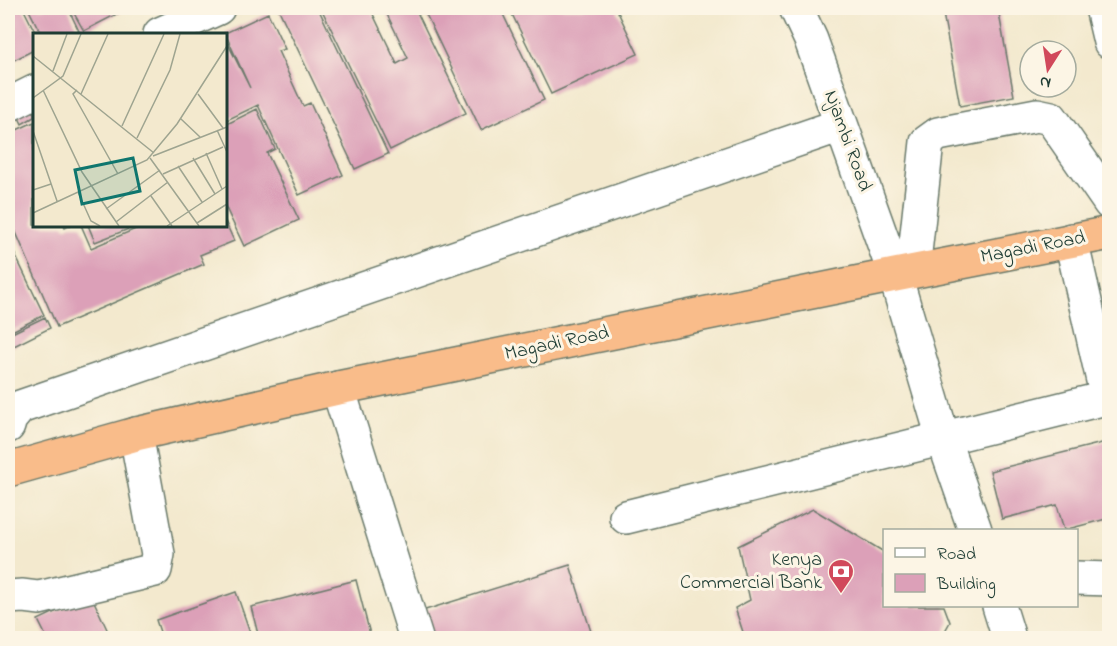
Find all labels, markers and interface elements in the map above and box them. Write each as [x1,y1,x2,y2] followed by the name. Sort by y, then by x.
[33,33,226,226] inset map
[1018,39,1078,99] north arrow
[1037,69,1053,95] text: N
[815,86,879,196] street label: Njambi Road
[978,224,1088,273] street label: Magadi Road
[502,319,612,370] street label: Magadi Road
[883,529,1078,607] legend
[937,542,976,568] text: Road
[680,546,822,598] place label: Kenya Commercial Bank
[826,557,856,595] bank icon: Kenya Commercial Bank
[936,572,996,599] text: Building

